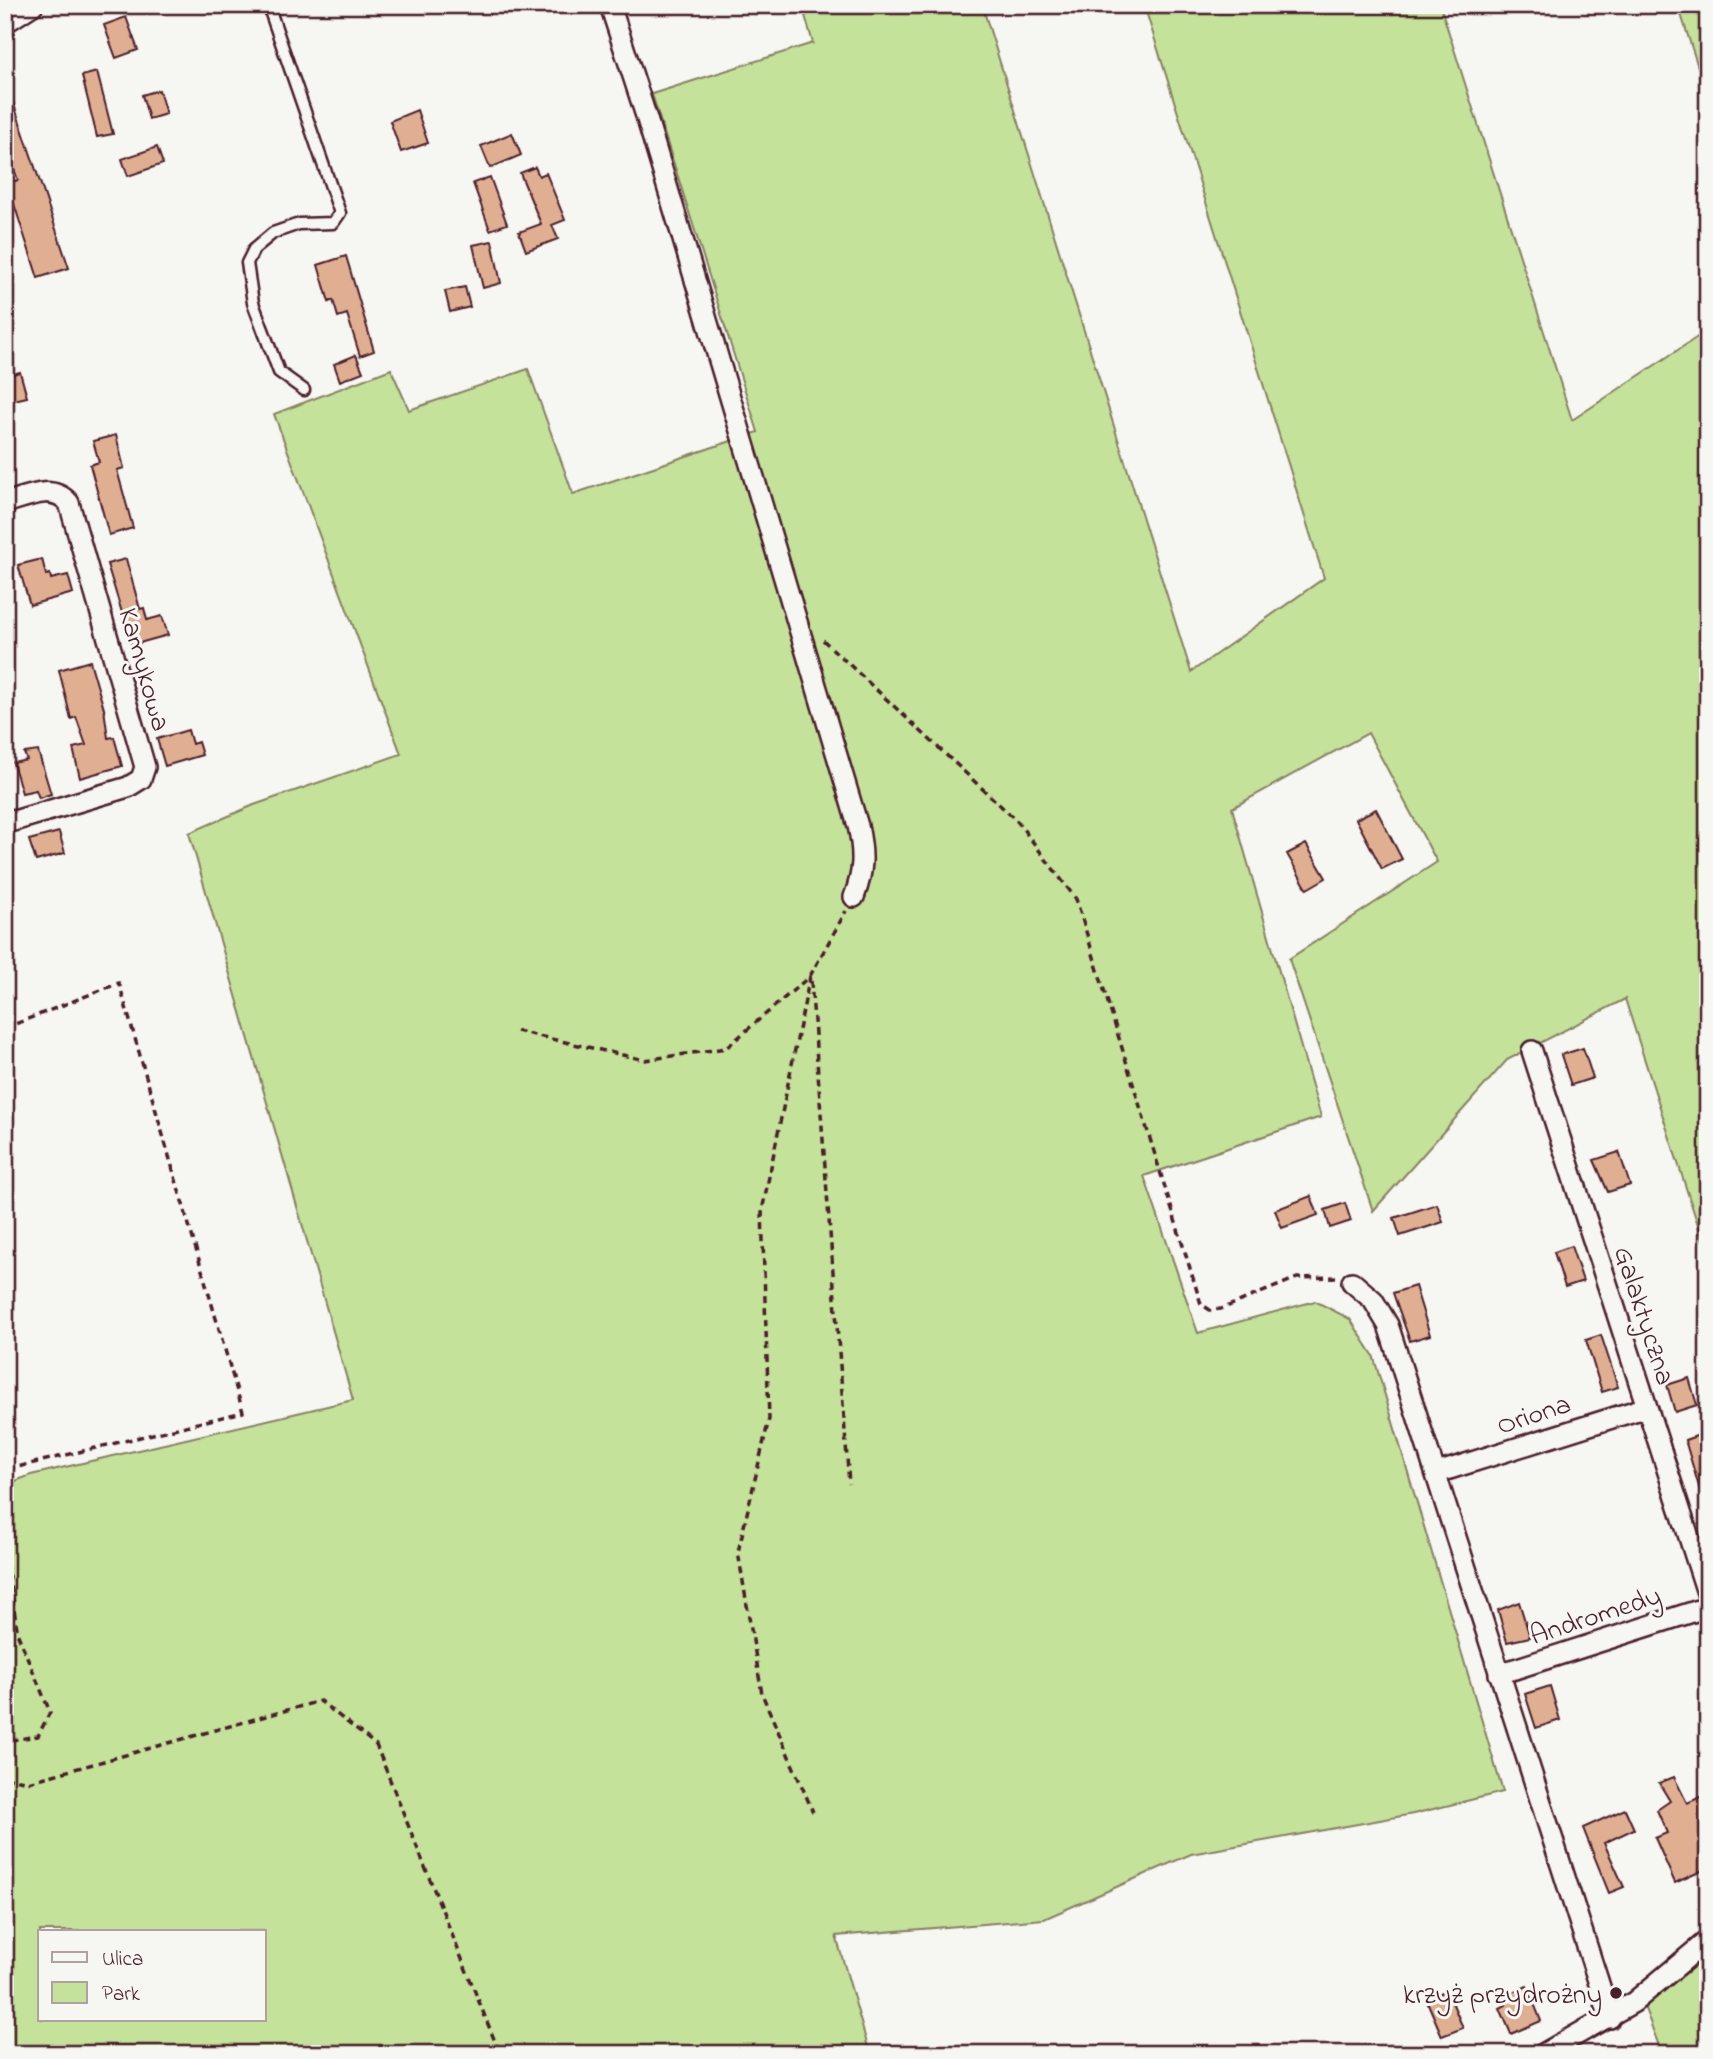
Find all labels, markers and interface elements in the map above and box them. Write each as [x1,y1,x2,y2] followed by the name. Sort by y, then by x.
[106,604,180,736] street label: Kamykowa
[1601,1241,1684,1391] street label: Galaktyczna
[1492,1385,1576,1448] street label: Oriona
[1525,1577,1667,1658] street label: Andromedy
[38,1930,266,2021] legend
[102,1945,143,1975] text: Ulica
[1403,1976,1602,2017] place label: krzyż przydrożny
[102,1980,141,2010] text: Park
[1608,1985,1624,2001] marker: krzyż przydrożny

